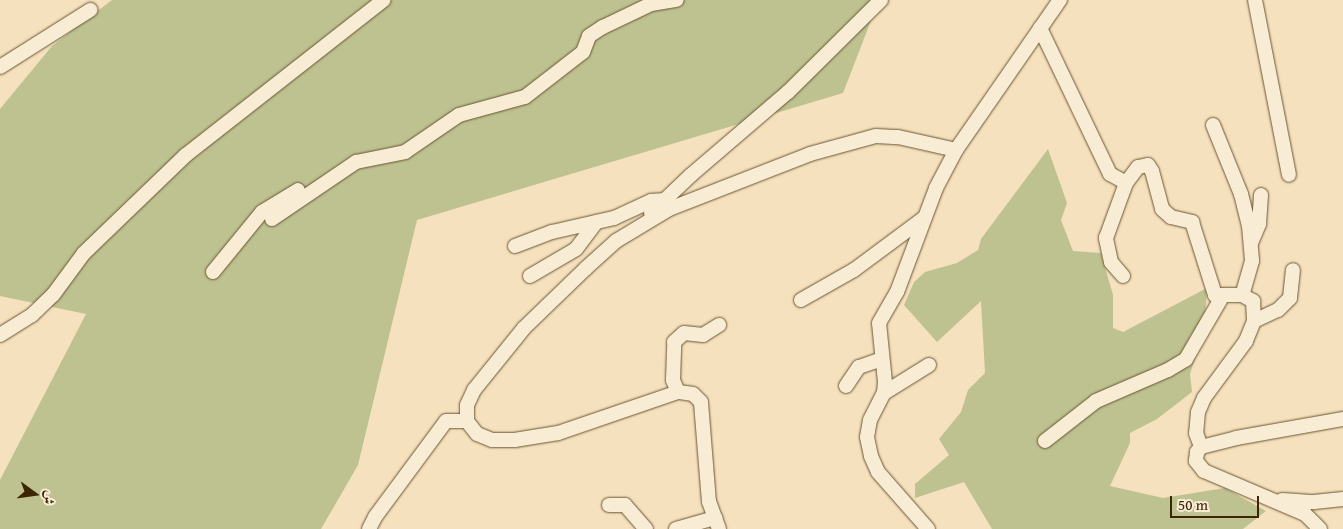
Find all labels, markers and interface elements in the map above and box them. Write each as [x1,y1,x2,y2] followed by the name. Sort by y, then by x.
[10,469,60,519] north arrow
[1173,486,1262,518] scale bar
[38,488,61,507] text: ش
[1178,494,1208,515] text: 50 m

